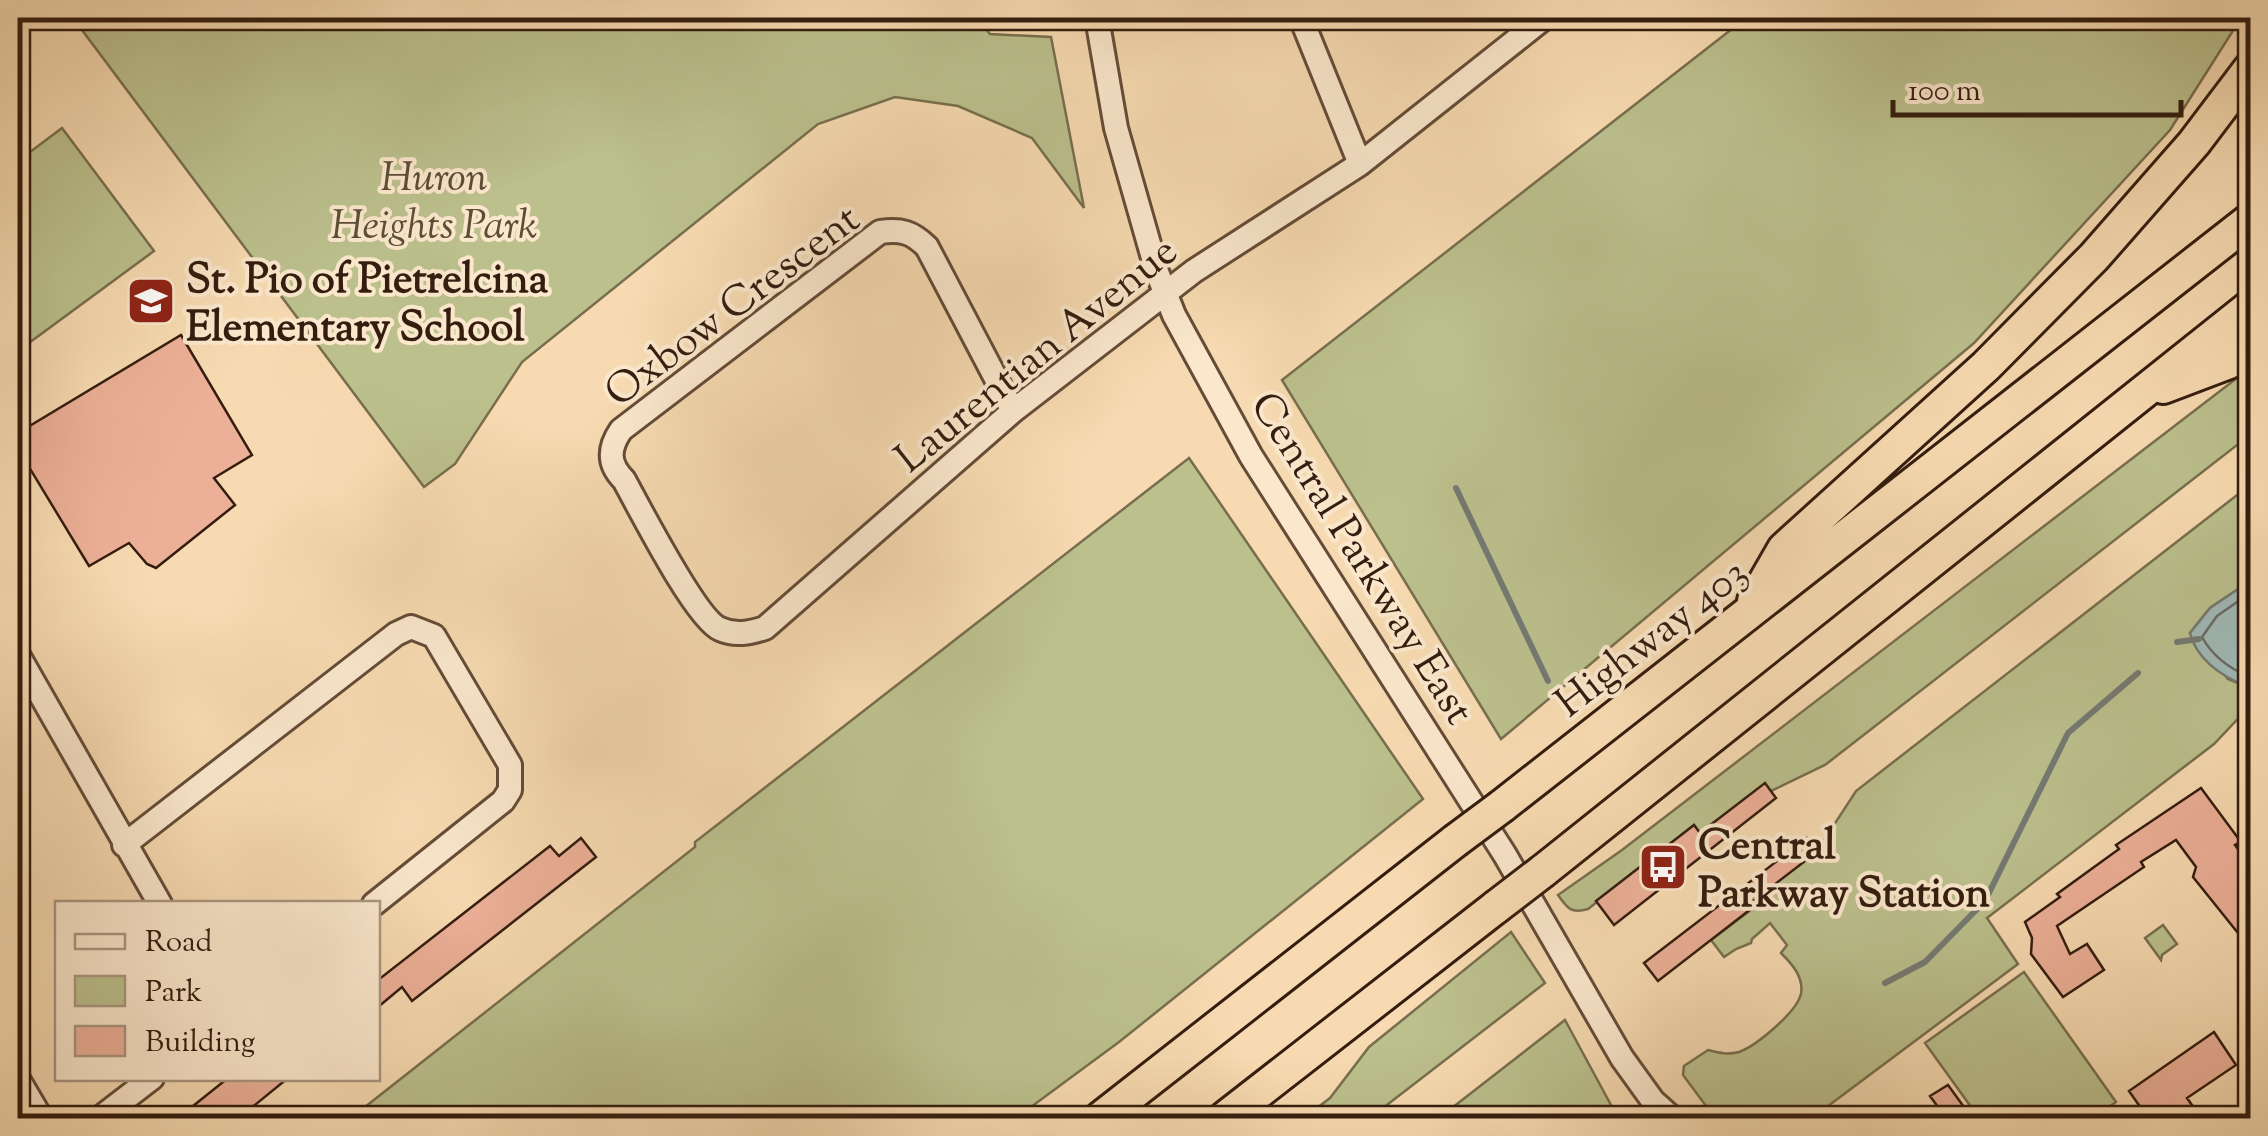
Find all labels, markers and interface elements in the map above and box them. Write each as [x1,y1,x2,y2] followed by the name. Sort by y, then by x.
[1893,55,2180,117] scale bar
[1908,71,1981,114] text: 100 m
[331,150,537,258] park label: Huron Heights Park
[594,192,874,424] street label: Oxbow Crescent
[884,224,1192,490] street label: Laurentian Avenue
[186,252,549,360] place label: St. Pio of Pietrelcina Elementary School
[125,275,177,327] school or university icon: St. Pio of Pietrelcina Elementary School
[1233,382,1486,738] street label: Central Parkway East
[1544,546,1762,734] street label: Highway 403
[1698,818,1990,926] place label: Central Parkway Station
[1637,841,1689,893] bus stop icon: Central Parkway Station
[55,901,380,1081] legend
[145,922,212,965] text: Road
[145,972,202,1015] text: Park
[145,1022,255,1065] text: Building

